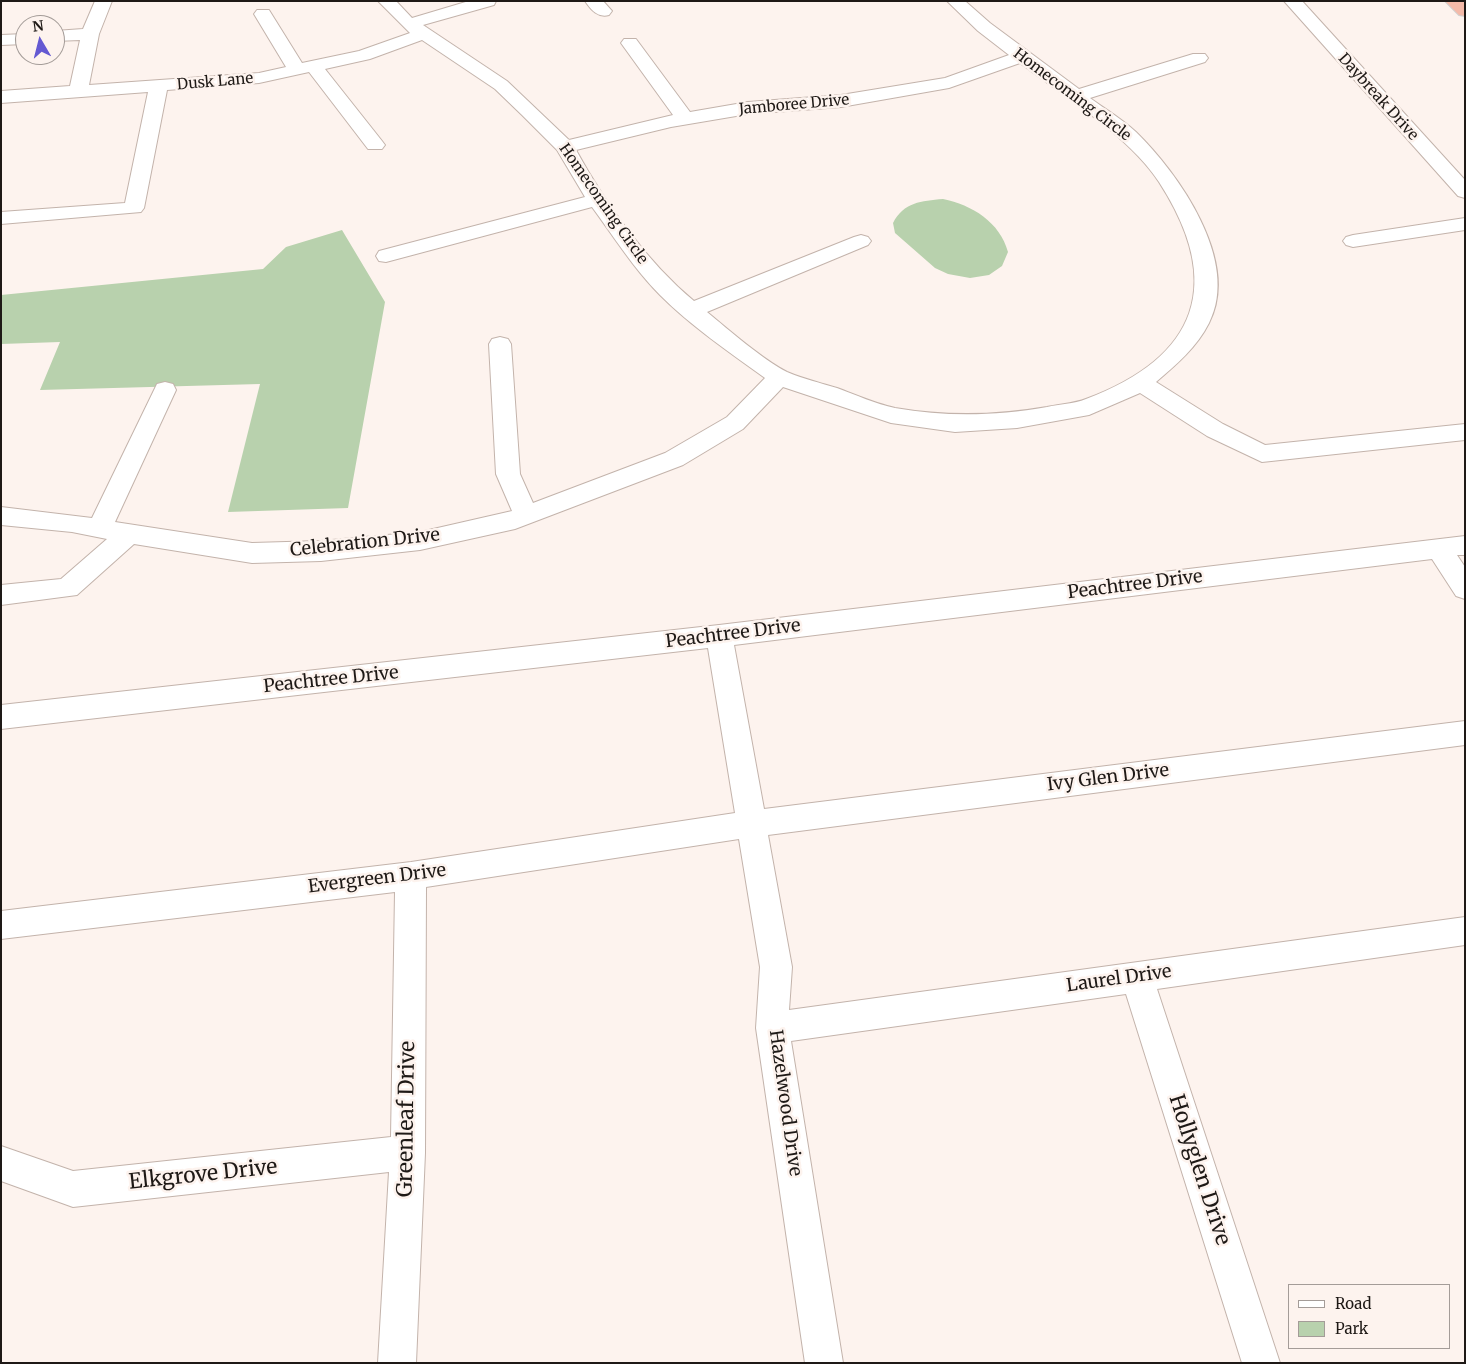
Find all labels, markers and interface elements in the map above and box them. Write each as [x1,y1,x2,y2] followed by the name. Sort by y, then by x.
[15,15,65,65] north arrow
[31,16,45,36] text: N
[1010,45,1134,145] street label: Homecoming Circle
[1334,50,1422,144] street label: Daybreak Drive
[176,70,254,94] street label: Dusk Lane
[738,91,850,119] street label: Jamboree Drive
[555,140,651,268] street label: Homecoming Circle
[289,524,441,562] street label: Celebration Drive
[1066,566,1204,604] street label: Peachtree Drive
[664,615,802,653] street label: Peachtree Drive
[262,662,400,698] street label: Peachtree Drive
[1046,760,1170,796] street label: Ivy Glen Drive
[307,860,447,898] street label: Evergreen Drive
[1065,961,1173,997] street label: Laurel Drive
[764,1029,806,1177] street label: Hazelwood Drive
[393,1041,421,1197] street label: Greenleaf Drive
[1163,1092,1235,1248] street label: Hollyglen Drive
[128,1155,278,1195] street label: Elkgrove Drive
[1288,1284,1451,1349] legend
[1335,1294,1371,1313] text: Road
[1335,1319,1368,1338] text: Park

